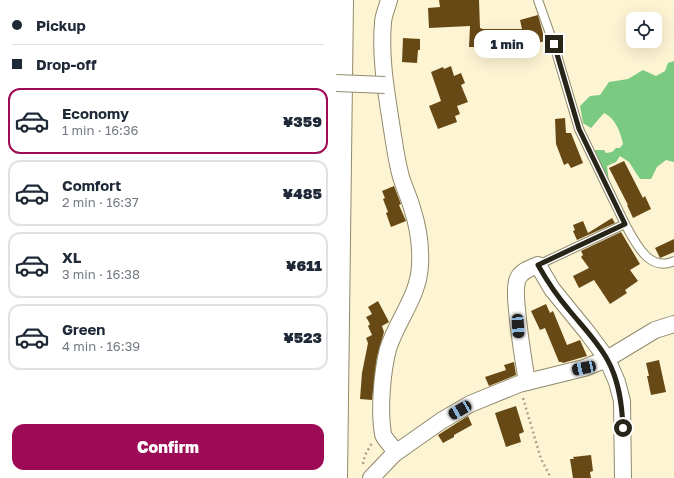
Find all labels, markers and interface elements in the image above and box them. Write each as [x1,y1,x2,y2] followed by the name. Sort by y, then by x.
[626,12,662,48] map controls
[626,12,662,48] button: locate
[36,16,86,34] text: Pickup
[474,30,540,58] callout: 1 min
[545,35,563,53] route end
[490,36,524,52] text: 1 min
[36,55,96,73] text: Drop-off
[14,103,50,139] icon: car
[62,104,129,122] text: Economy
[283,112,322,130] text: ¥359
[62,122,138,138] text: 1 min · 16:36
[14,175,50,211] icon: car
[62,176,121,194] text: Comfort
[283,184,322,202] text: ¥485
[62,194,139,210] text: 2 min · 16:37
[14,247,50,283] icon: car
[62,248,81,266] text: XL
[286,256,322,274] text: ¥611
[62,266,140,282] text: 3 min · 16:38
[511,314,525,338] car
[14,319,50,355] icon: car
[62,320,105,338] text: Green
[283,328,322,346] text: ¥523
[62,338,140,354] text: 4 min · 16:39
[571,360,597,376] car
[447,399,473,421] car
[614,419,632,437] route start
[12,424,324,470] button: Confirm

